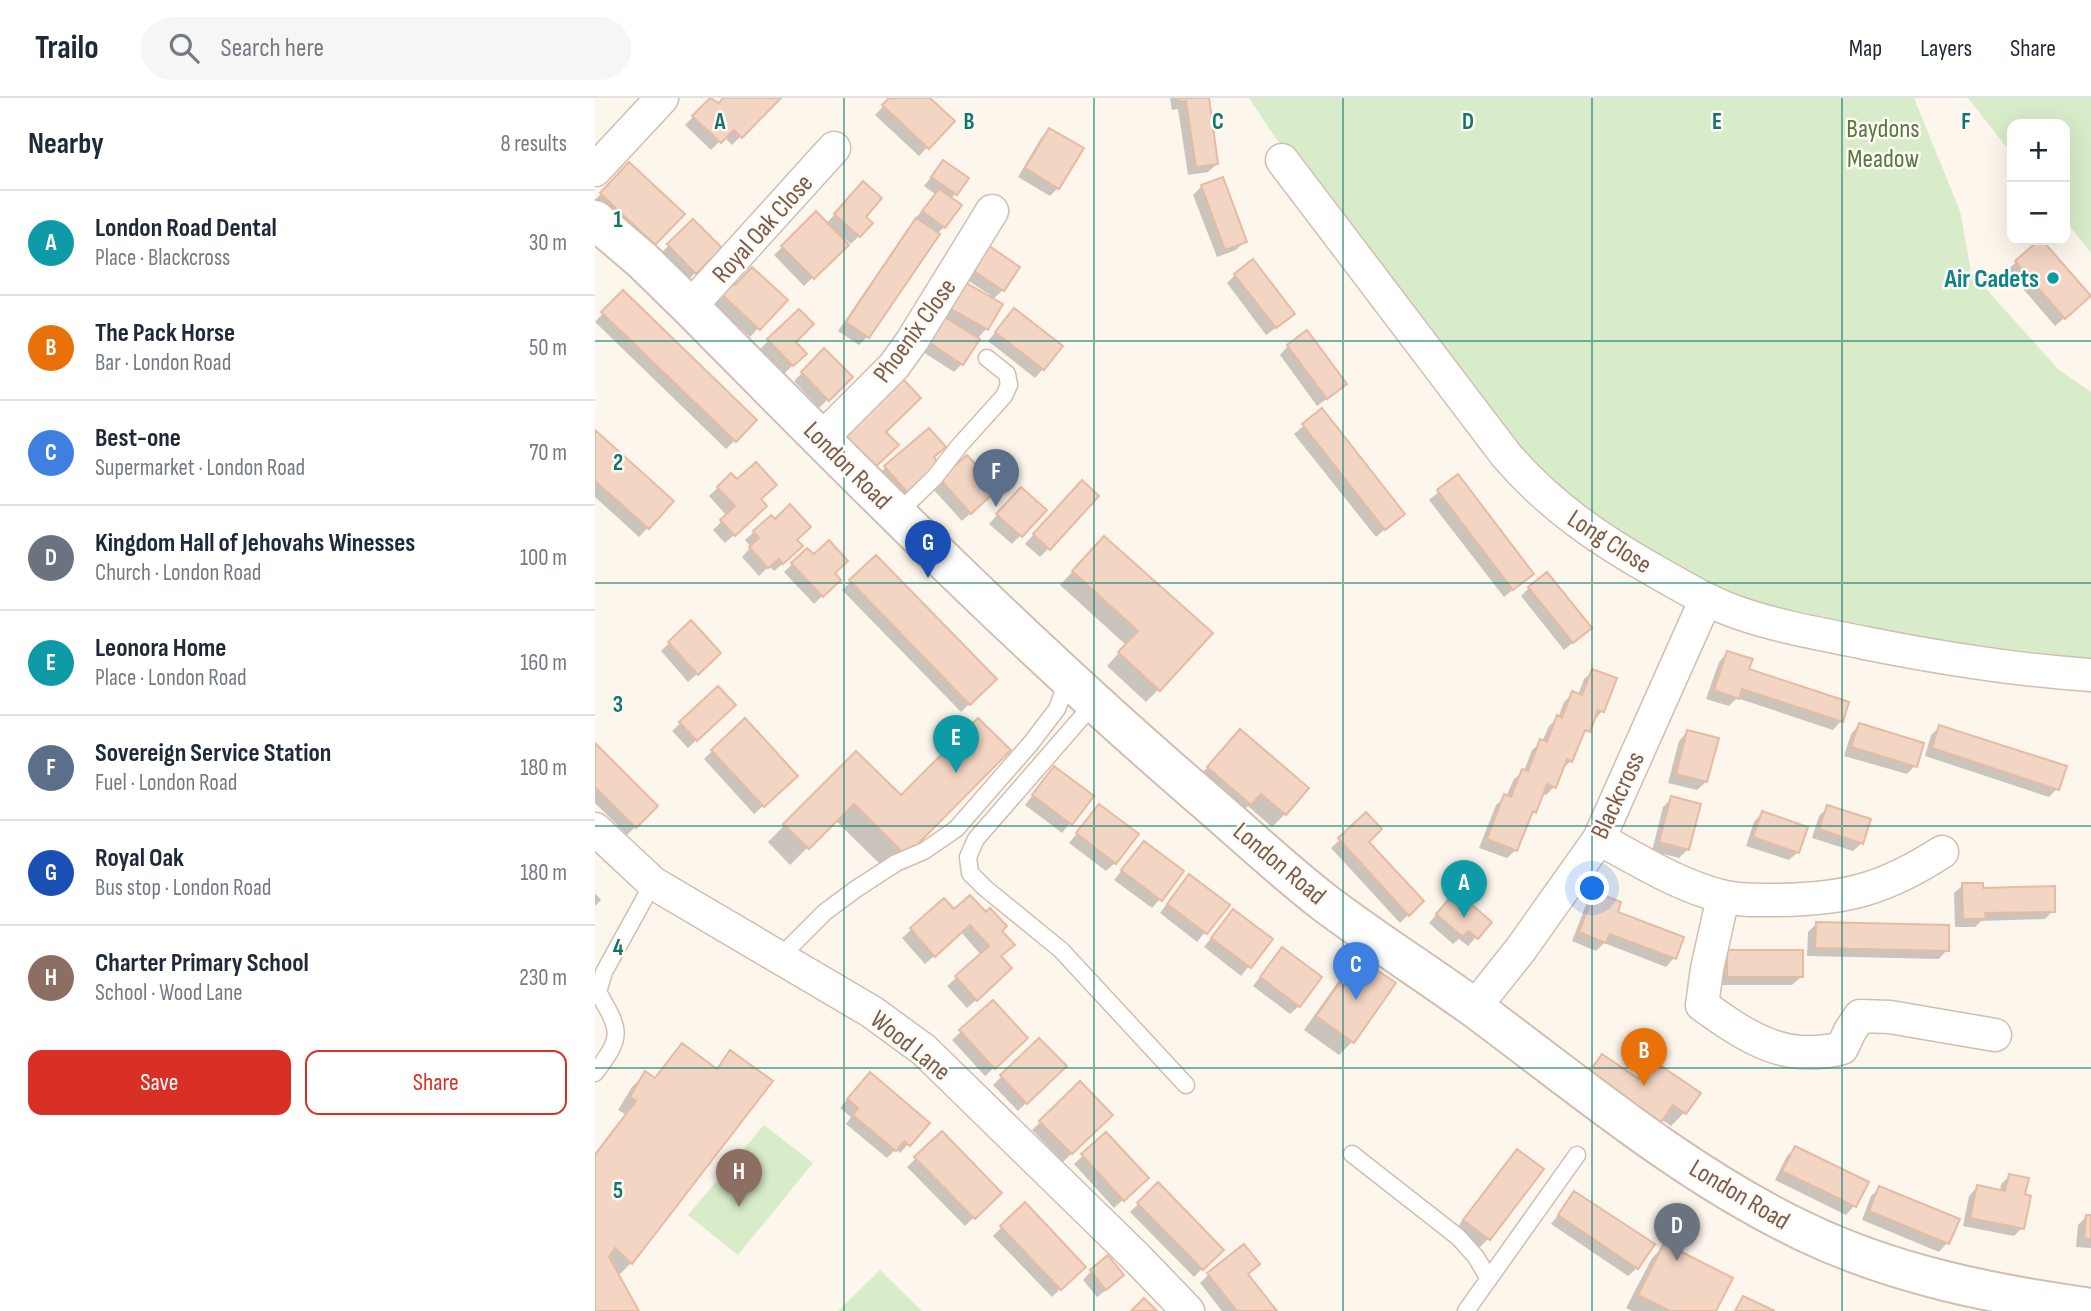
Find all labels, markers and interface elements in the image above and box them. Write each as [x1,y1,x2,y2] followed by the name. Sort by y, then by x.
[141,17,631,80] search box
[35,28,99,68] text: Trailo
[165,29,203,67] icon: search
[221,33,324,64] text: Search here
[1849,34,1882,63] text: Map
[1920,34,1972,63] text: Layers
[2010,34,2056,63] text: Share
[714,108,727,136] text: A
[964,108,975,136] text: B
[1212,108,1224,136] text: C
[1462,108,1474,136] text: D
[1712,108,1722,136] text: E
[1961,108,1971,136] text: F
[1846,114,1920,175] park label: Baydons Meadow
[2007,119,2070,245] map controls
[2007,119,2070,182] button: +
[28,126,104,162] text: Nearby
[501,130,567,158] text: 8 results
[706,168,820,290] street label: Royal Oak Close
[2007,182,2070,245] button: −
[613,206,623,234] text: 1
[95,213,277,244] text: London Road Dental
[46,229,56,257] text: A
[529,229,567,257] text: 30 m
[95,244,230,272] text: Place · Blackcross
[1944,264,2039,295] place label: Air Cadets
[2045,270,2061,286] marker: Air Cadets
[867,273,963,389] street label: Phoenix Close
[95,318,235,349] text: The Pack Horse
[46,334,56,362] text: B
[529,334,567,362] text: 50 m
[95,349,231,377] text: Bar · London Road
[797,416,897,516] street label: London Road
[95,423,181,454] text: Best-one
[45,439,57,467] text: C
[529,439,567,467] text: 70 m
[613,449,623,477] text: 2
[973,449,1019,507] pin: F
[95,454,305,482] text: Supermarket · London Road
[1561,504,1657,581] street label: Long Close
[905,520,951,578] pin: G
[95,528,415,559] text: Kingdom Hall of Jehovahs Winesses
[45,544,57,572] text: D
[520,544,567,572] text: 100 m
[95,559,261,587] text: Church · London Road
[95,633,226,664] text: Leonora Home
[46,649,56,677] text: E
[520,649,567,677] text: 160 m
[95,664,247,692] text: Place · London Road
[613,691,623,719] text: 3
[933,715,979,773] pin: E
[95,738,331,769] text: Sovereign Service Station
[1585,747,1652,844] street label: Blackcross
[46,754,56,782] text: F
[520,754,567,782] text: 180 m
[95,769,237,797] text: Fuel · London Road
[1226,816,1332,912] street label: London Road
[95,843,184,874] text: Royal Oak
[45,859,57,887] text: G
[520,859,567,887] text: 180 m
[1441,860,1487,918] pin: A
[1575,871,1609,905] your location
[95,874,271,902] text: Bus stop · London Road
[613,934,624,962] text: 4
[1333,942,1379,1000] pin: C
[95,948,309,979] text: Charter Primary School
[45,964,57,992] text: H
[519,964,567,992] text: 230 m
[95,979,243,1007] text: School · Wood Lane
[864,1004,956,1088] street label: Wood Lane
[1621,1028,1667,1086] pin: B
[28,1050,291,1115] button: Save
[305,1050,567,1115] button: Share
[716,1149,762,1207] pin: H
[1683,1153,1795,1237] street label: London Road
[613,1177,623,1205] text: 5
[1654,1203,1700,1261] pin: D

